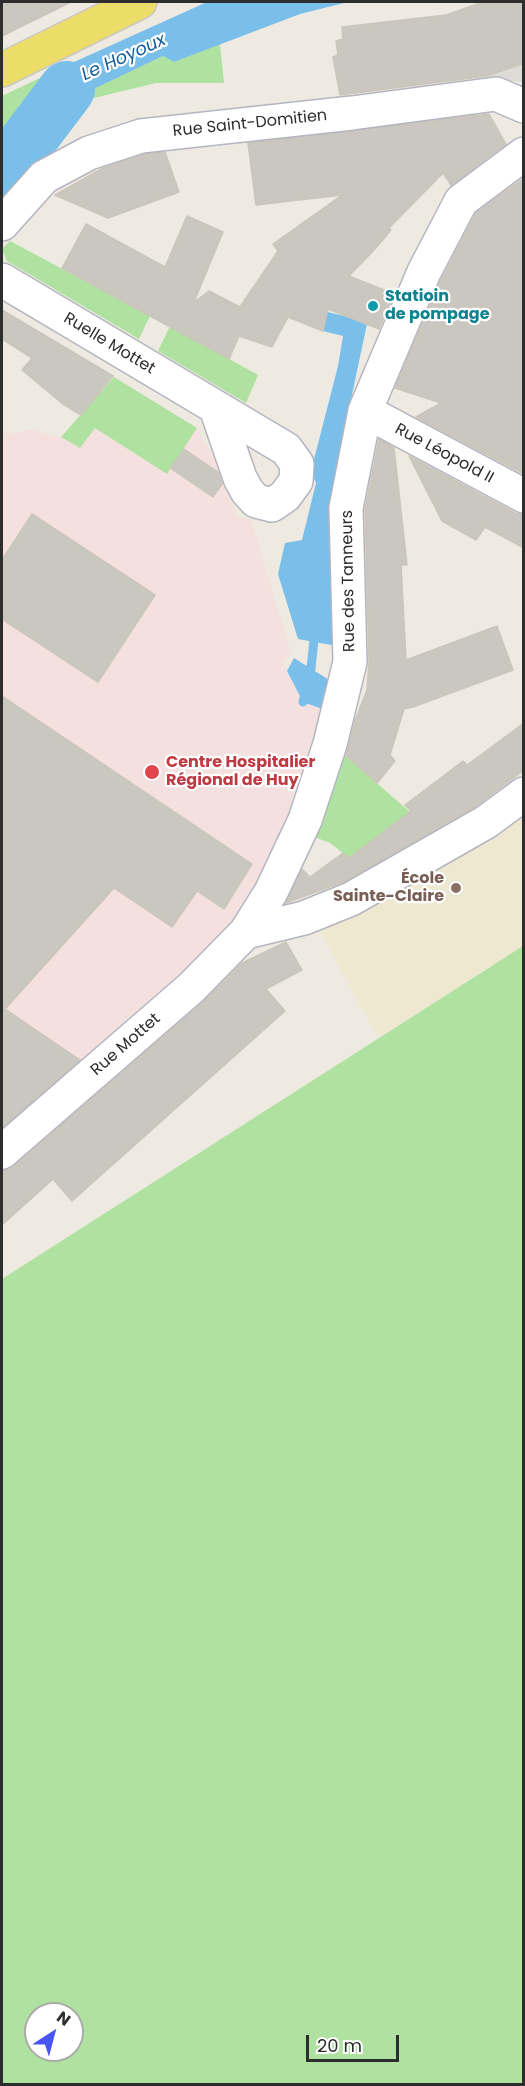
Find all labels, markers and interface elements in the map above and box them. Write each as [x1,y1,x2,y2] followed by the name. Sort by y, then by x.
[78,30,170,86] water label: Le Hoyoux
[172,106,328,142] street label: Rue Saint-Domitien
[385,287,490,325] place label: Statioin de pompage
[366,299,380,313] marker: Statioin de pompage
[60,309,158,379] street label: Ruelle Mottet
[391,420,497,488] street label: Rue Léopold II
[338,510,360,652] street label: Rue des Tanneurs
[166,753,315,791] place label: Centre Hospitalier Régional de Huy
[143,763,161,781] marker: Centre Hospitalier Régional de Huy
[333,869,444,907] place label: École Sainte-Claire
[449,881,463,895] marker: École Sainte-Claire
[87,1010,165,1080] street label: Rue Mottet
[24,2002,84,2062] north arrow
[52,2006,75,2031] text: N
[309,2023,402,2061] scale bar
[317,2033,362,2058] text: 20 m

